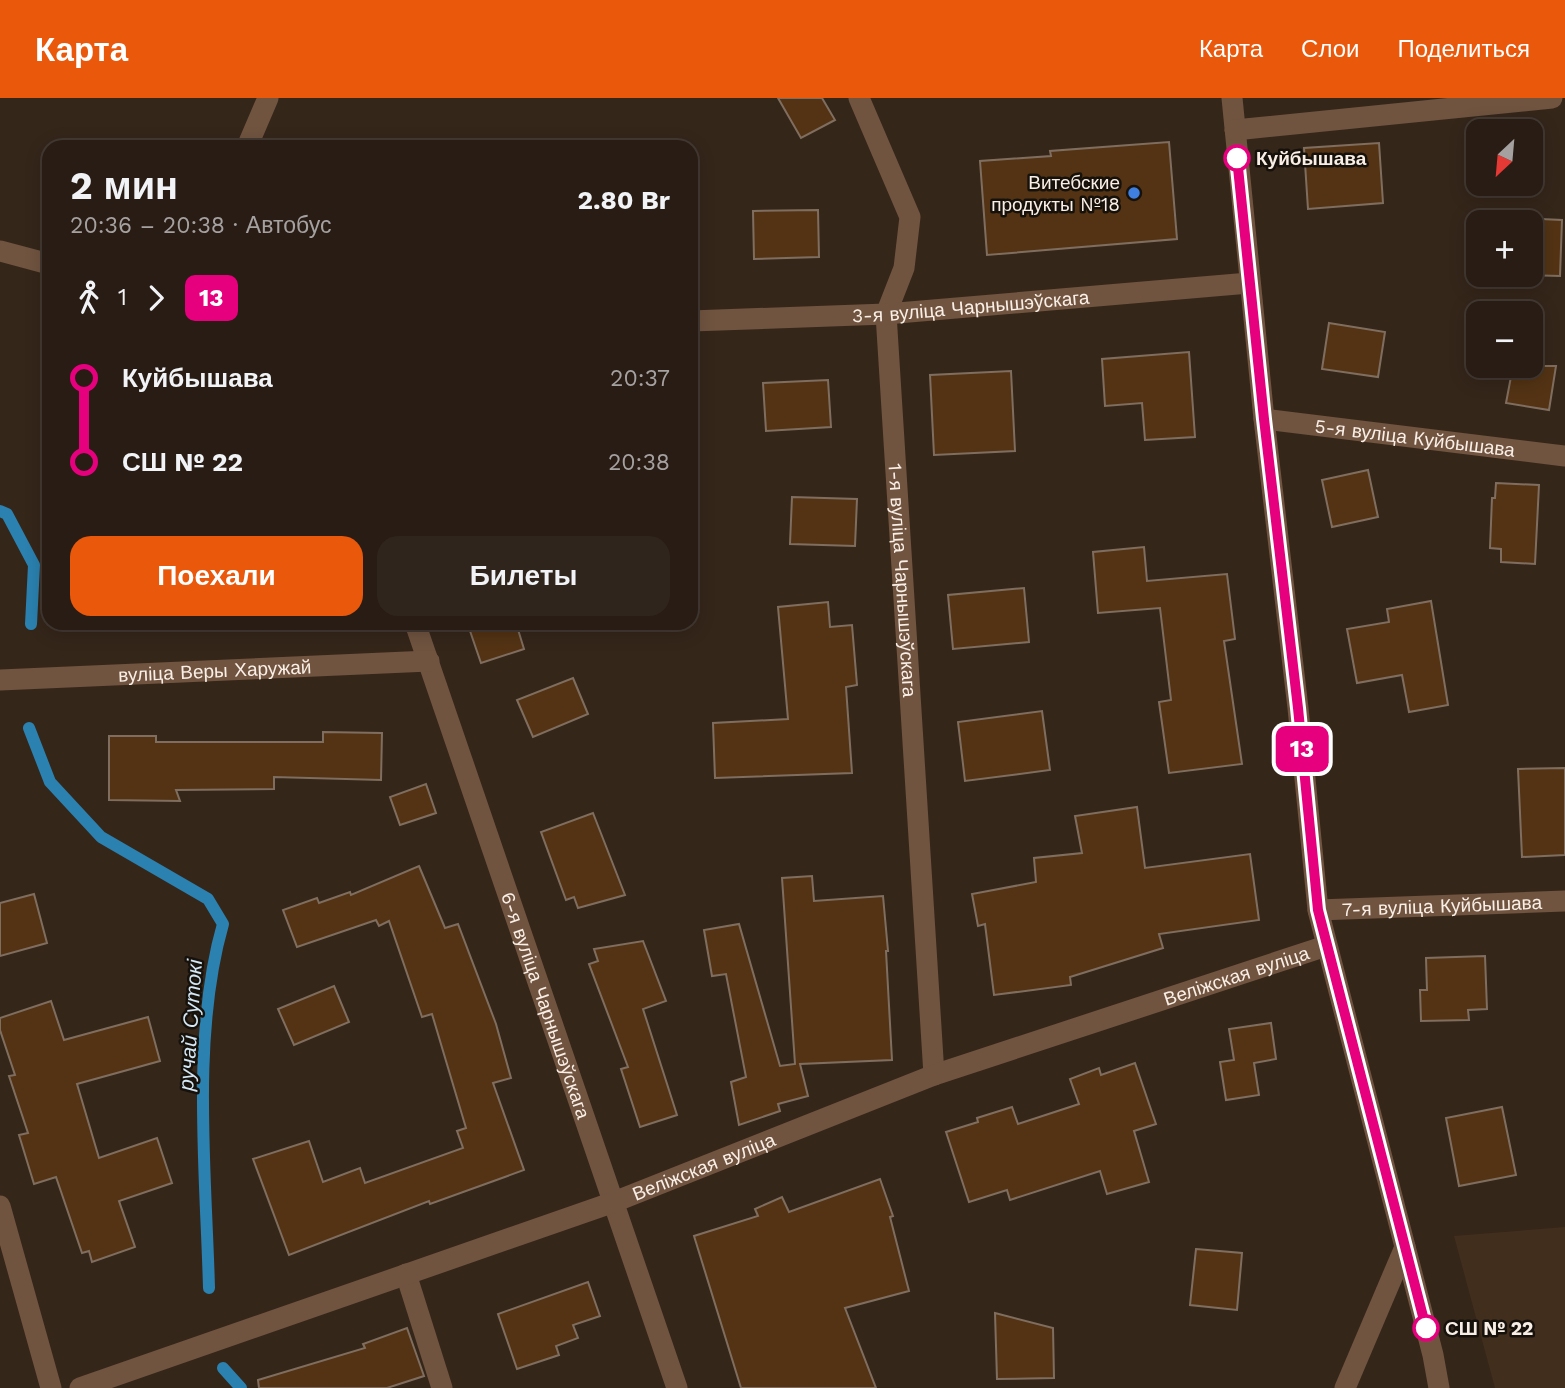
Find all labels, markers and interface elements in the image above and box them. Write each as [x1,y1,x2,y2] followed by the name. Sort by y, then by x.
[35,30,128,69] text: Карта
[1199,35,1263,63] text: Карта
[1301,35,1359,63] text: Слои
[1397,35,1530,63] text: Поделиться
[1466,119,1544,196] north arrow
[1466,119,1543,378] map controls
[1224,145,1250,171] marker: Куйбышава
[1256,147,1367,170] place label: Куйбышава
[70,164,178,208] text: 2 мин
[991,171,1120,216] place label: Витебские продукты №18
[578,185,670,215] text: 2.80 Br
[1126,185,1142,201] marker: Витебские продукты №18
[1466,210,1543,287] button: +
[70,212,331,239] text: 20:36 – 20:38 · Автобус
[70,279,108,317] icon: walk
[137,279,175,317] icon: forward
[118,284,127,311] text: 1
[199,284,224,312] text: 13
[851,285,1091,327] street label: 3-я вуліца Чарнышэўскага
[1466,301,1543,378] button: −
[122,363,273,393] text: Куйбышава
[610,365,670,392] text: 20:37
[1313,414,1517,461] street label: 5-я вуліца Куйбышава
[122,447,243,477] text: СШ № 22
[608,449,670,476] text: 20:38
[884,463,922,698] street label: 1-я вуліца Чарнышэўскага
[70,536,363,616] button: Поехали
[377,536,670,616] button: Билеты
[118,655,312,686] street label: вуліца Веры Харужай
[1270,726,1334,772] line badge: 13
[1290,735,1314,763] text: 13
[496,889,596,1122] street label: 6-я вуліца Чарнышэўскага
[1341,890,1543,921] street label: 7-я вуліца Куйбышава
[1161,941,1312,1010] street label: Веліжская вуліца
[173,957,207,1093] water label: ручай Сутокі
[629,1128,779,1205] street label: Веліжская вуліца
[1413,1315,1439,1341] marker: СШ № 22
[1445,1317,1533,1340] place label: СШ № 22

